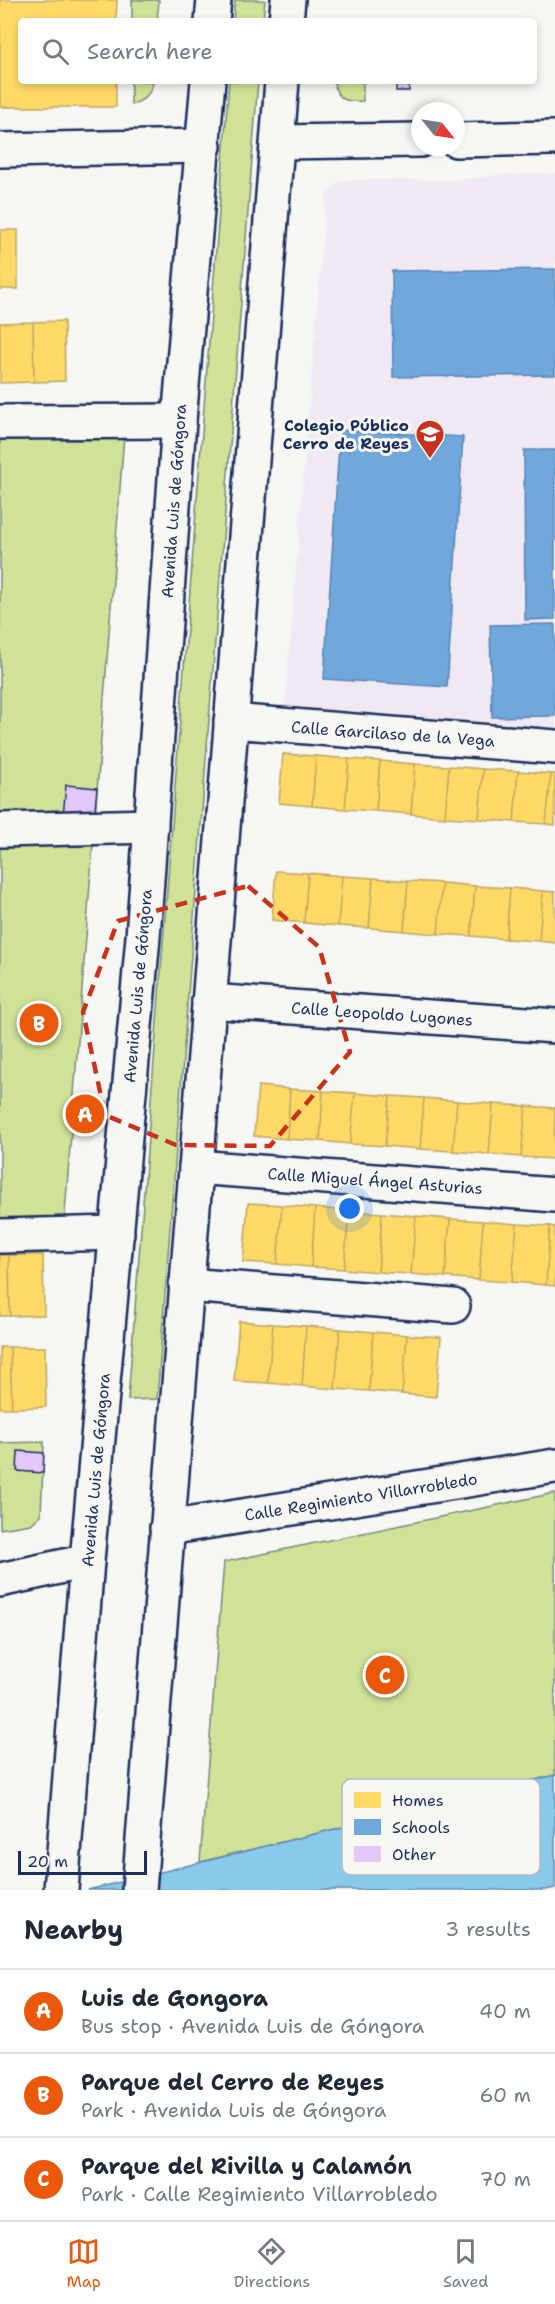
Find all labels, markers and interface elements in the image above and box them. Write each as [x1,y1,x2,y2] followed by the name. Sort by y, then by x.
[18,18,537,84] search box
[39,35,72,68] icon: search
[87,37,213,66] text: Search here
[411,102,465,156] north arrow
[157,403,191,599] street label: Avenida Luis de Góngora
[283,415,409,454] place label: Colegio Público Cerro de Reyes
[414,418,446,460] school or university icon: Colegio Público Cerro de Reyes
[290,716,496,752] street label: Calle Garcilaso de la Vega
[119,888,157,1084] street label: Avenida Luis de Góngora
[290,997,474,1031] street label: Calle Leopoldo Lugones
[20,1000,58,1046] pin: B
[66,1092,104,1136] pin: A
[267,1163,483,1199] street label: Calle Miguel Ángel Asturias
[335,1194,364,1223] your location
[77,1372,115,1568] street label: Avenida Luis de Góngora
[243,1468,479,1526] street label: Calle Regimiento Villarrobledo
[366,1652,404,1698] pin: C
[342,1779,540,1875] legend
[392,1790,444,1811] text: Homes
[392,1817,450,1838] text: Schools
[392,1844,436,1865] text: Other
[18,1848,147,1876] scale bar
[27,1851,68,1872] text: 20 m
[24,1912,123,1947] text: Nearby
[445,1916,531,1942] text: 3 results
[81,1984,268,2013] text: Luis de Gongora
[36,1998,51,2024] text: A
[479,1998,531,2024] text: 40 m
[81,2013,424,2039] text: Bus stop · Avenida Luis de Góngora
[81,2068,384,2097] text: Parque del Cerro de Reyes
[37,2082,50,2108] text: B
[479,2082,531,2108] text: 60 m
[81,2097,386,2123] text: Park · Avenida Luis de Góngora
[81,2152,412,2181] text: Parque del Rivilla y Calamón
[37,2166,50,2192] text: C
[479,2166,531,2192] text: 70 m
[81,2181,438,2207] text: Park · Calle Regimiento Villarrobledo
[67,2235,101,2292] tab: Map
[234,2235,310,2292] tab: Directions
[443,2235,489,2292] tab: Saved

